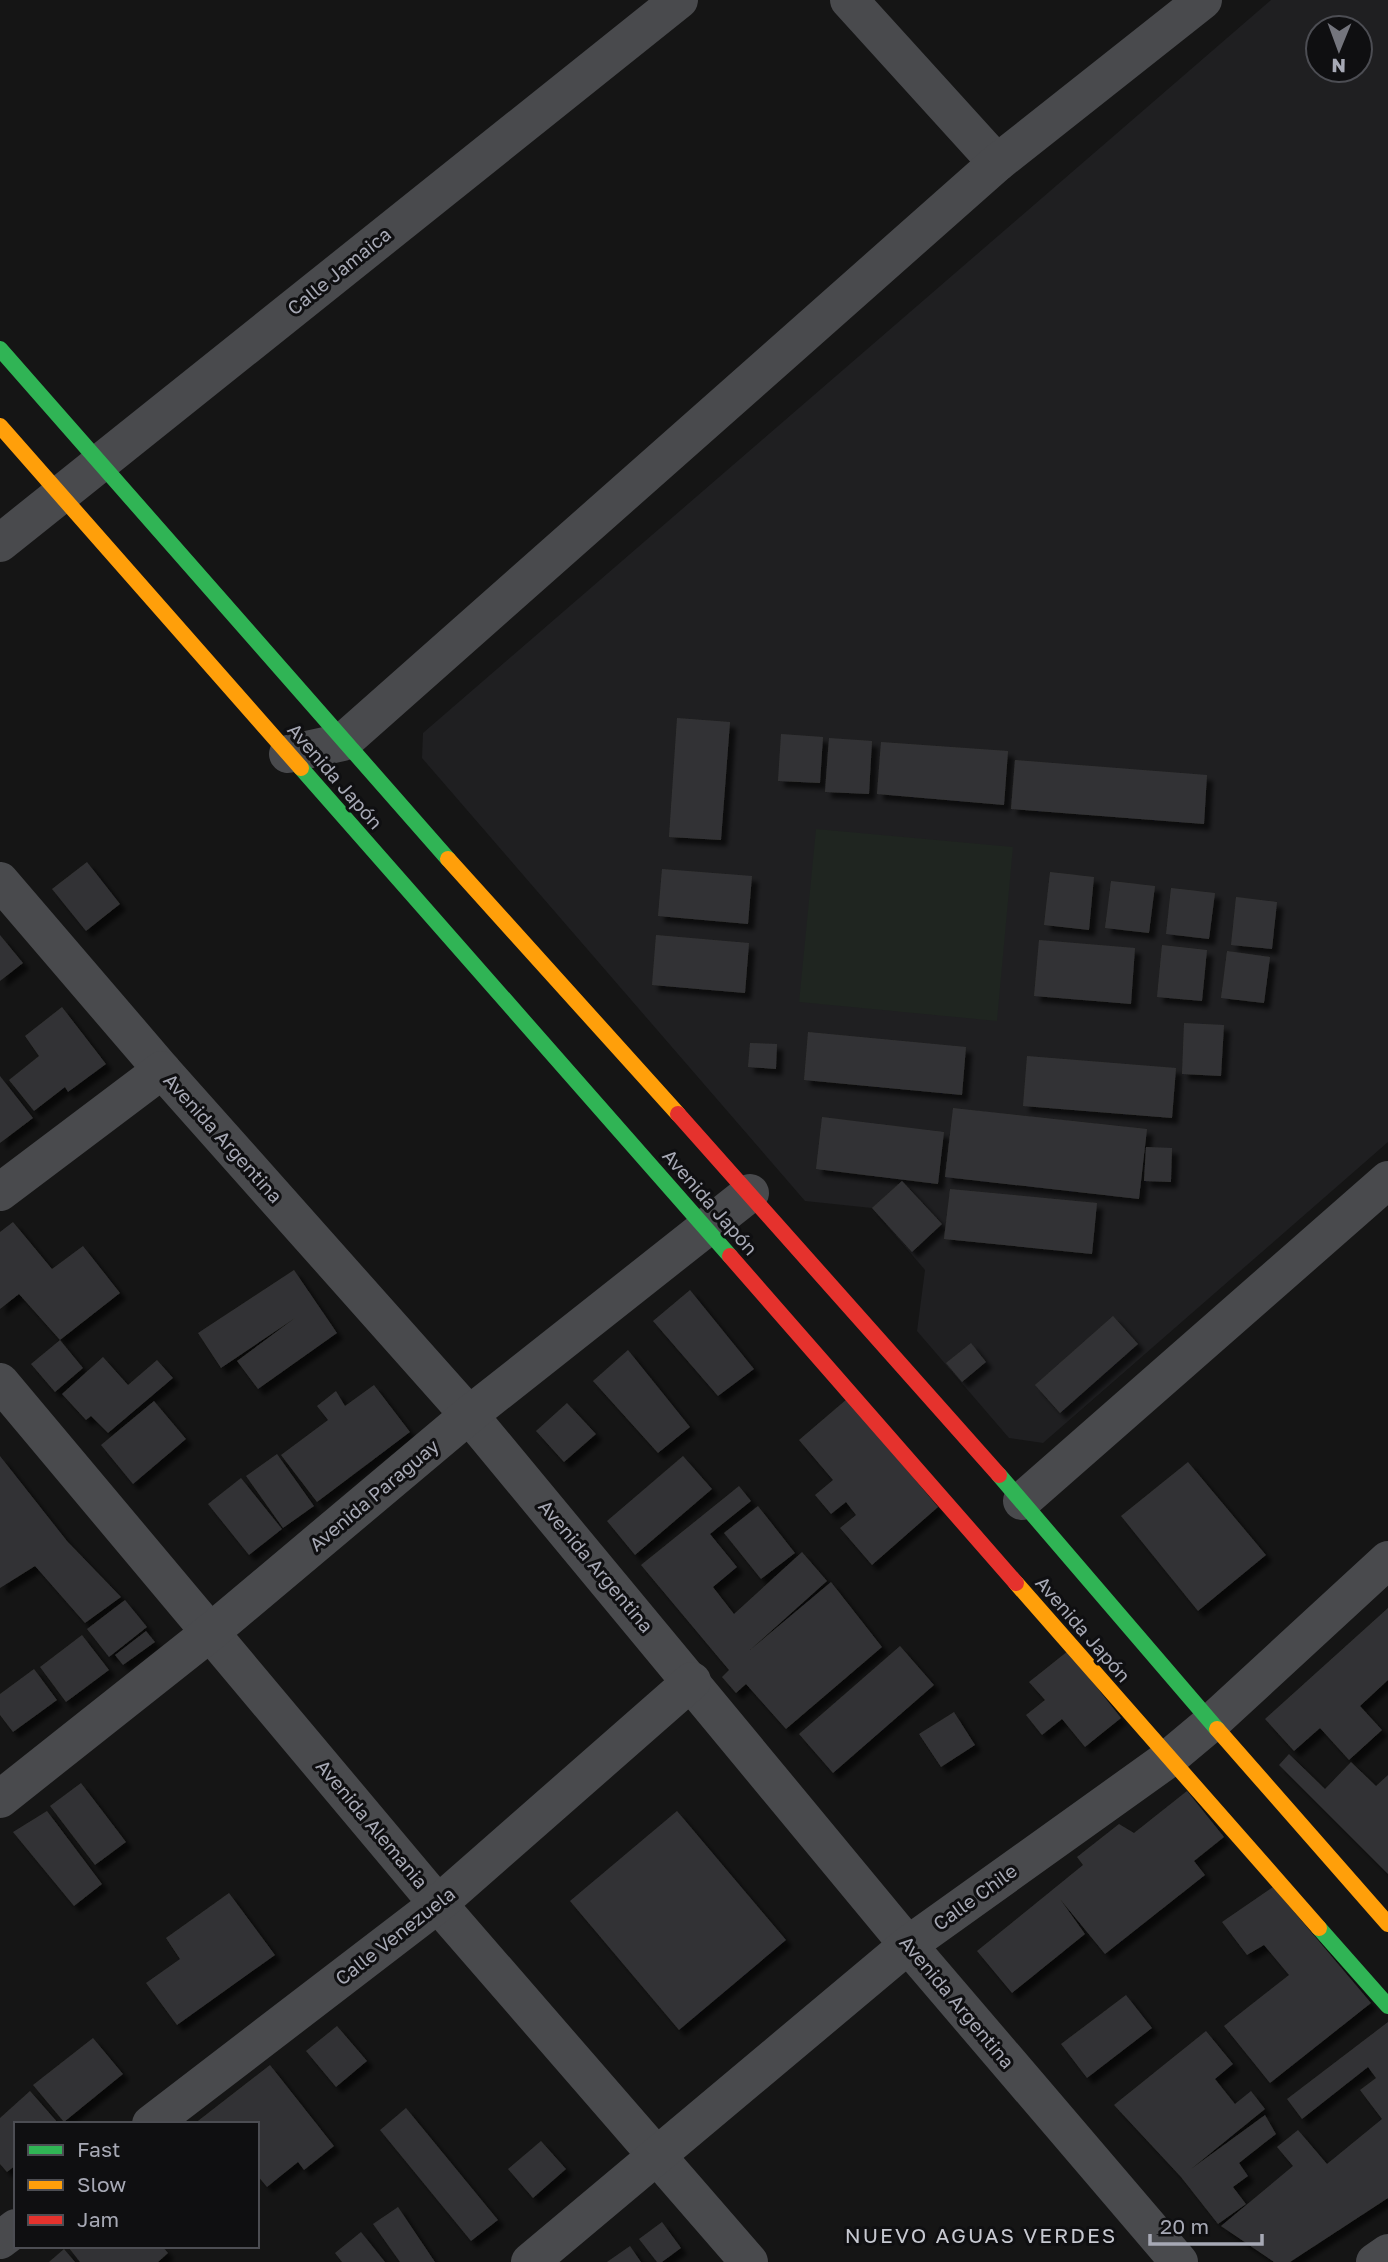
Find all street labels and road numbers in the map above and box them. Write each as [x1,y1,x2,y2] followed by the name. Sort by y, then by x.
[282,222,395,319] street label: Calle Jamaica
[283,718,388,833] street label: Avenida Japón
[159,1068,287,1207] street label: Avenida Argentina
[658,1144,763,1259] street label: Avenida Japón
[304,1434,443,1555] street label: Avenida Paraguay
[534,1495,659,1637] street label: Avenida Argentina
[1031,1571,1136,1686] street label: Avenida Japón
[312,1755,433,1893] street label: Avenida Alemania
[928,1858,1021,1935] street label: Calle Chile
[330,1882,459,1990] street label: Calle Venezuela
[895,1931,1020,2073] street label: Avenida Argentina

